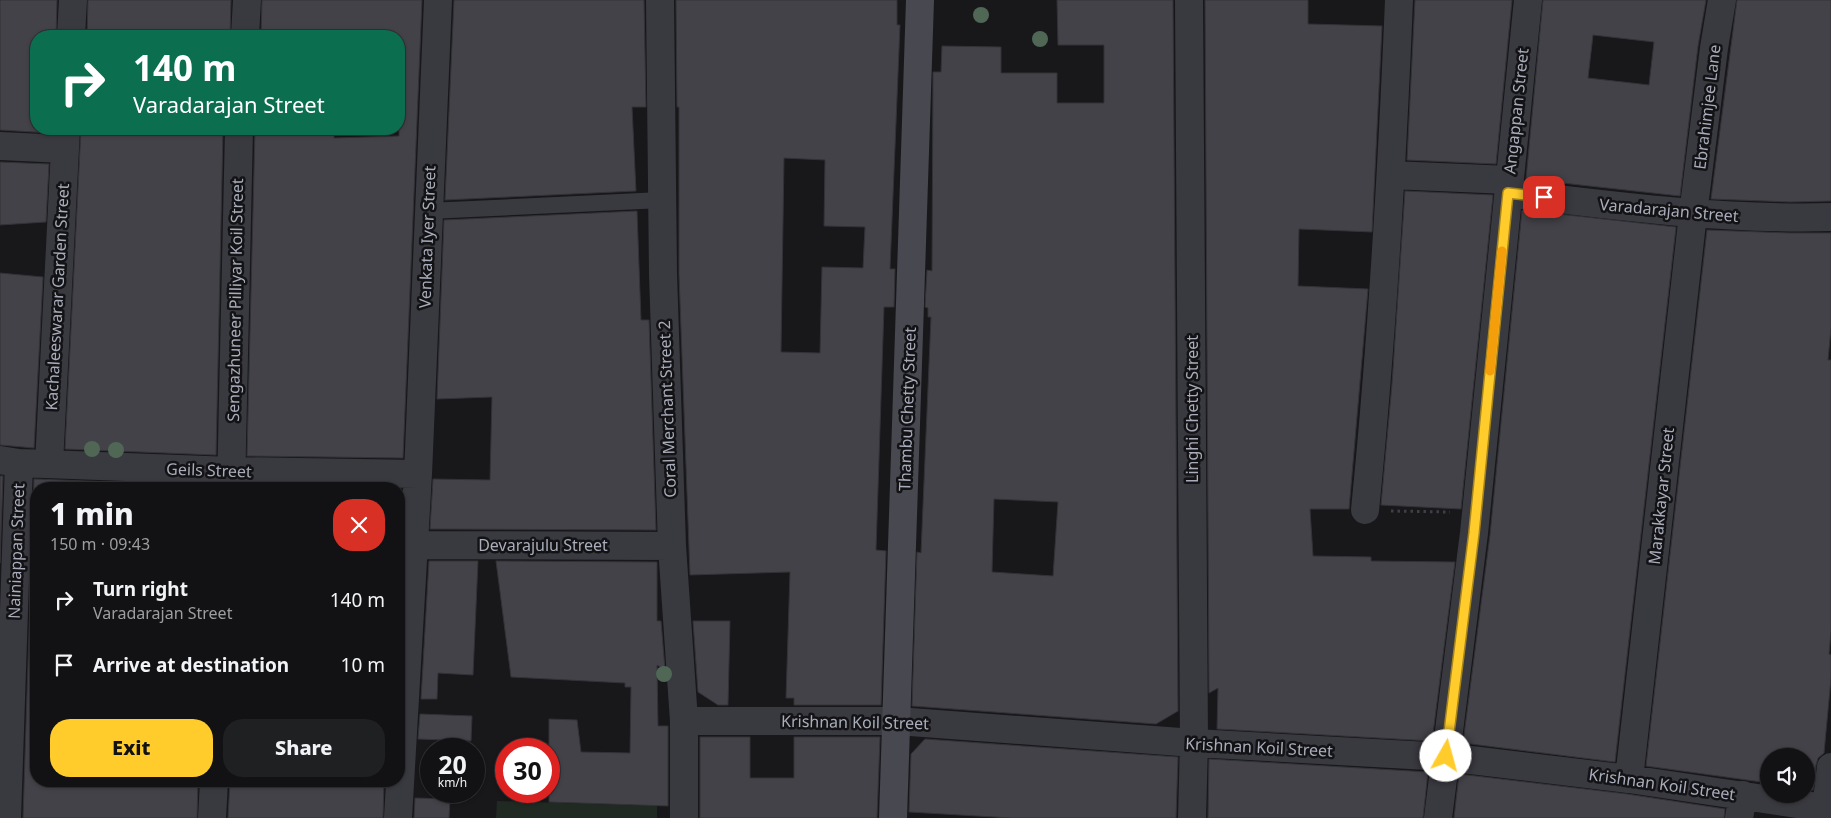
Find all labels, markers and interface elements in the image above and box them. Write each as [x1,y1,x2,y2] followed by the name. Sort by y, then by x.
[1688,43,1726,171] street label: Ebrahimjee Lane
[133,44,236,91] text: 140 m
[1498,47,1534,175] street label: Angappan Street
[50,50,115,115] icon: right
[133,89,325,119] text: Varadarajan Street
[414,165,440,309] street label: Venkata Iyer Street
[1523,176,1565,218] pin
[222,178,248,422] street label: Sengazhuneer Pilliyar Koil Street
[40,183,74,411] street label: Kachaleeswarar Garden Street
[1530,183,1558,211] icon: arrive
[1599,193,1740,227] street label: Varadarajan Street
[653,320,681,498] street label: Coral Merchant Street 2
[893,326,921,491] street label: Thambu Chetty Street
[1181,335,1203,483] street label: Linghi Chetty Street
[1643,426,1679,565] street label: Marakkayar Street
[166,458,252,482] street label: Geils Street
[3,483,29,619] street label: Nainiappan Street
[50,493,134,534] text: 1 min
[333,499,385,551] button: close
[50,533,150,555] text: 150 m · 09:43
[478,534,608,556] street label: Devarajulu Street
[93,576,188,602] text: Turn right
[50,586,78,614] icon: right
[330,587,385,613] text: 140 m
[93,602,232,624] text: Varadarajan Street
[50,651,78,679] icon: arrive
[93,652,289,678] text: Arrive at destination
[341,652,385,678] text: 10 m
[781,710,929,734] street label: Krishnan Koil Street
[50,719,213,777] button: Exit
[223,719,385,777] button: Share
[1419,729,1471,781] position arrow
[1185,732,1334,762] street label: Krishnan Koil Street
[495,738,560,803] speed limit sign: 30
[438,747,467,781] text: 20
[1760,748,1815,803] map controls
[1760,748,1815,803] button: sound
[1587,763,1737,805] street label: Krishnan Koil Street
[438,774,467,791] text: km/h

